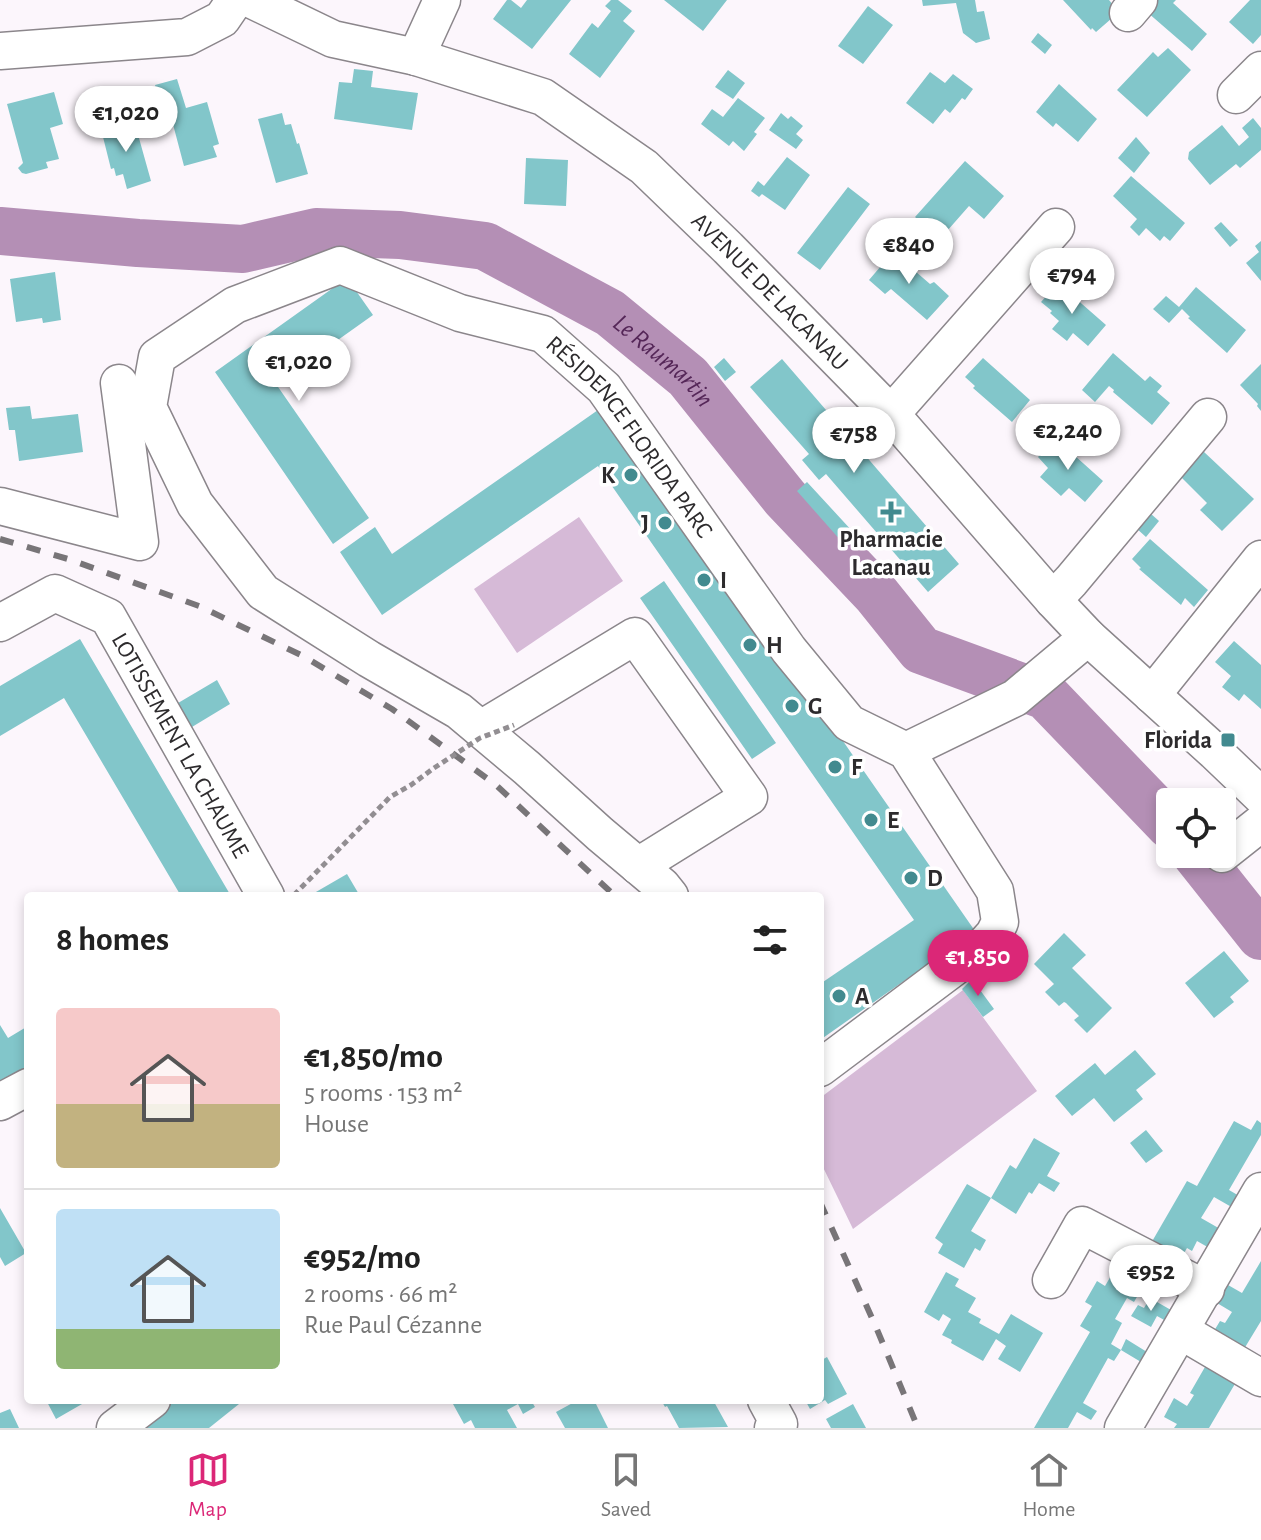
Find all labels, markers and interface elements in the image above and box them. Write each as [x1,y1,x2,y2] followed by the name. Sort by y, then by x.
[61,86,191,154] pin: €1,020
[93,99,159,125] text: €1,020
[686,209,852,376] street label: AVENUE DE LACANAU
[862,218,956,286] pin: €840
[883,231,935,257] text: €840
[1025,248,1119,316] pin: €794
[1047,261,1097,287] text: €794
[608,310,718,412] water label: Le Raumartin
[541,332,717,542] street label: RÉSIDENCE FLORIDA PARC
[234,335,364,403] pin: €1,020
[266,348,332,374] text: €1,020
[1003,404,1133,472] pin: €2,240
[807,407,901,475] pin: €758
[1033,417,1103,443] text: €2,240
[830,420,878,446] text: €758
[601,464,616,488] place label: K
[622,466,640,484] marker: K
[882,503,900,521] marker: Pharmacie Lacanau
[641,512,649,536] place label: J
[656,514,674,532] marker: J
[839,528,943,580] place label: Pharmacie Lacanau
[720,569,727,593] place label: I
[695,571,713,589] marker: I
[107,629,253,862] street label: LOTISSEMENT LA CHAUME
[766,634,783,658] place label: H
[741,636,759,654] marker: H
[808,695,822,719] place label: G
[783,697,801,715] marker: G
[1144,729,1212,753] place label: Florida
[1219,731,1237,749] marker: Florida
[851,756,863,780] place label: F
[826,758,844,776] marker: F
[1156,788,1236,868] map controls
[1156,788,1236,868] button: locate
[887,809,899,833] place label: E
[862,811,880,829] marker: E
[927,867,943,891] place label: D
[902,869,920,887] marker: D
[748,918,792,962] icon: filters
[56,923,169,957] text: 8 homes
[913,930,1043,998] pin: €1,850
[945,943,1011,969] text: €1,850
[855,985,870,1009] place label: A
[830,987,848,1005] marker: A
[120,1040,216,1136] icon: home
[304,1040,443,1074] text: €1,850/mo
[304,1080,462,1106] text: 5 rooms · 153 m²
[304,1111,369,1137] text: House
[120,1241,216,1337] icon: home
[304,1241,421,1275] text: €952/mo
[1104,1245,1198,1313] pin: €952
[1127,1258,1175,1284] text: €952
[304,1281,457,1307] text: 2 rooms · 66 m²
[304,1312,482,1338] text: Rue Paul Cézanne
[186,1448,230,1522] tab: Map
[601,1448,651,1522] tab: Saved
[1022,1448,1075,1522] tab: Home

